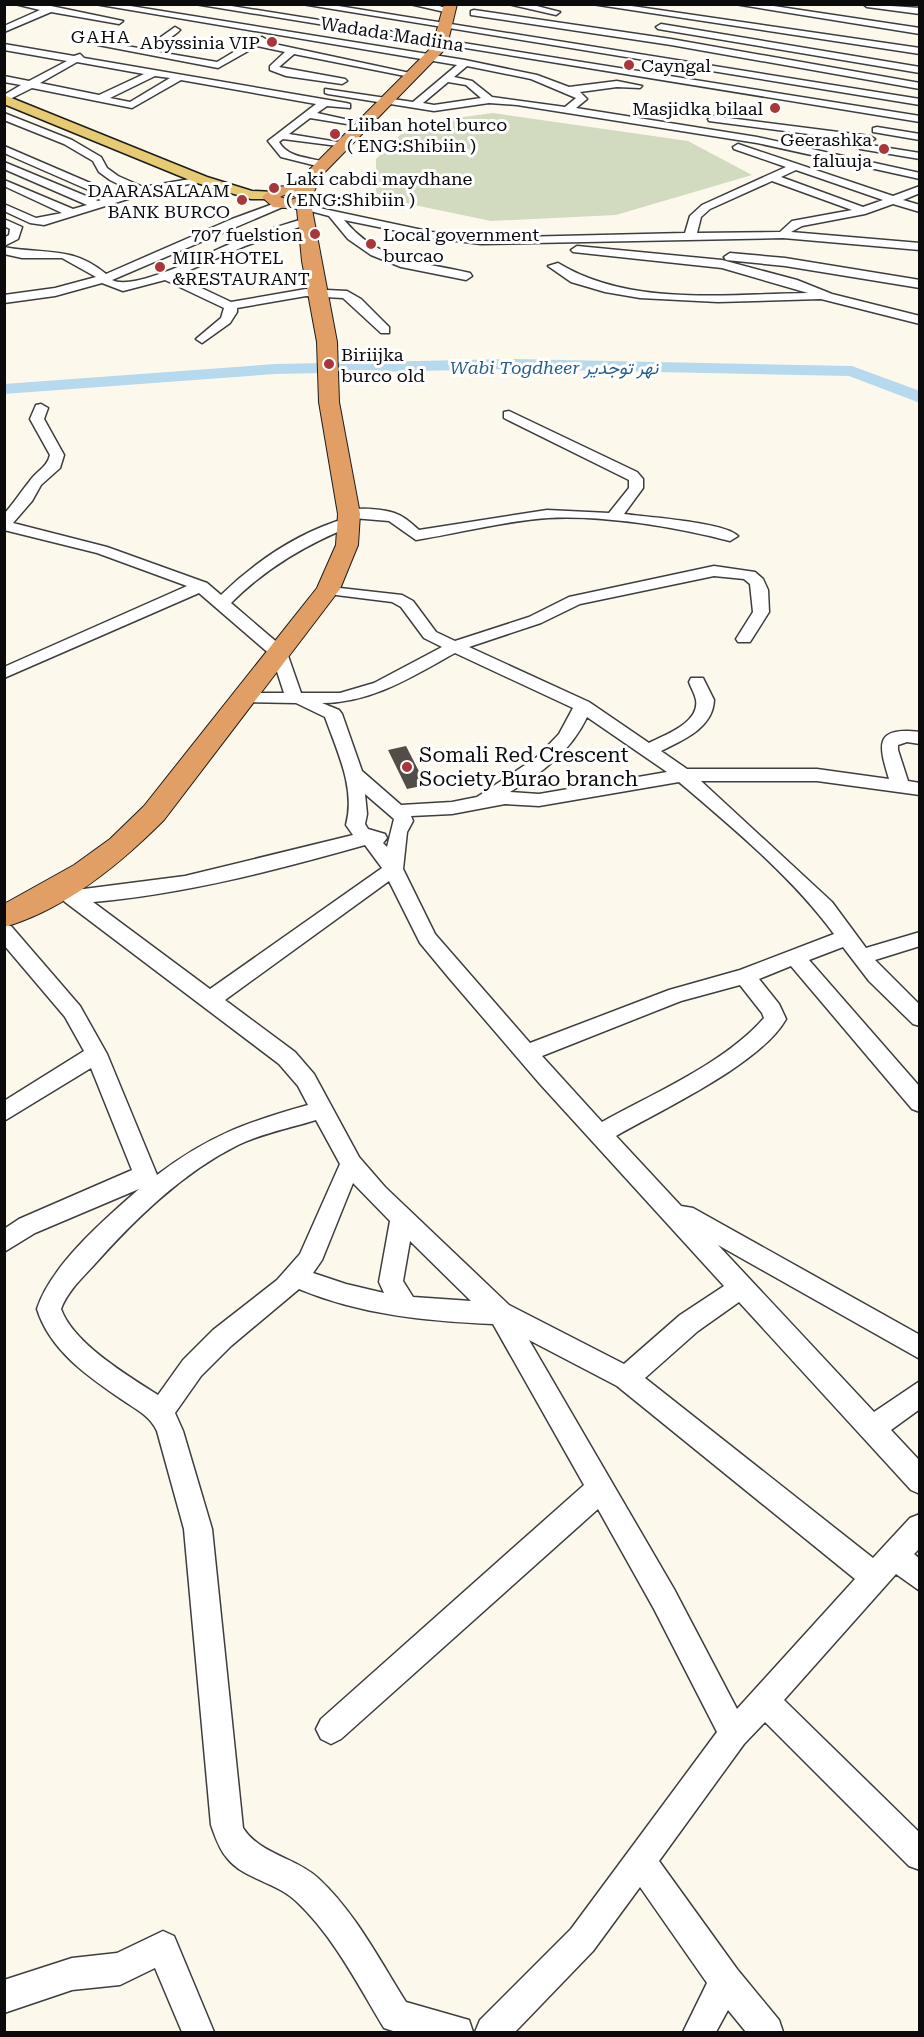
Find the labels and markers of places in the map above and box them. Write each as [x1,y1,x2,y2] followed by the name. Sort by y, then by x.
[140,32,260,53] place label: Abyssinia VIP
[265,35,279,49] marker: Abyssinia VIP
[641,55,711,76] place label: Cayngal
[622,58,636,72] marker: Cayngal
[632,98,763,119] place label: Masjidka bilaal
[768,101,782,115] marker: Masjidka bilaal
[347,114,507,156] place label: Liiban hotel burco ( ENG:Shibiin )
[328,127,342,141] marker: Liiban hotel burco ( ENG:Shibiin )
[780,129,872,171] place label: Geerashka faluuja
[877,142,891,156] marker: Geerashka faluuja
[286,168,473,210] place label: Laki cabdi maydhane ( ENG:Shibiin )
[88,180,230,222] place label: DAARASALAAM BANK BURCO
[267,181,281,195] marker: Laki cabdi maydhane ( ENG:Shibiin )
[235,193,249,207] marker: DAARASALAAM BANK BURCO
[191,224,303,245] place label: 707 fuelstion
[383,224,540,266] place label: Local government burcao
[308,227,322,241] marker: 707 fuelstion
[364,237,378,251] marker: Local government burcao
[172,247,310,289] place label: MIIR HOTEL &RESTAURANT
[153,260,167,274] marker: MIIR HOTEL &RESTAURANT
[341,344,425,386] place label: Biriijka burco old
[322,357,336,371] marker: Biriijka burco old
[419,743,638,791] place label: Somali Red Crescent Society Burao branch
[400,760,414,774] marker: Somali Red Crescent Society Burao branch

